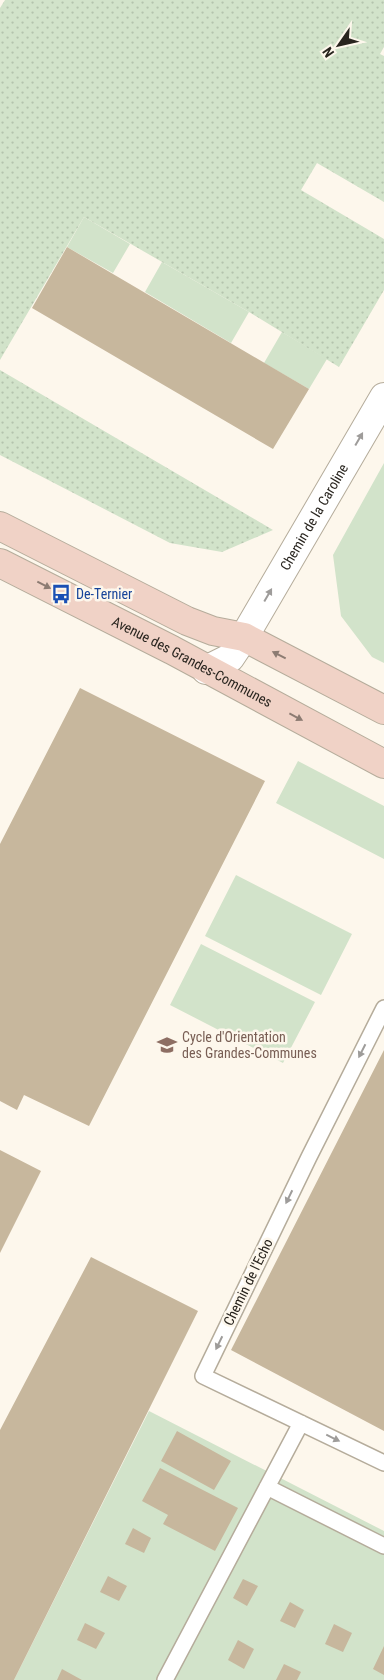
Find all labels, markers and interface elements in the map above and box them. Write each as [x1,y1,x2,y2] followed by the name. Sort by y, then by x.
[314,20,364,70] north arrow
[319,44,337,60] text: N
[355,433,364,446] one-way arrow
[277,461,351,573] street label: Chemin de la Caroline
[36,581,51,589] one-way arrow
[50,583,72,605] bus stop icon: De-Ternier
[76,586,132,602] place label: De-Ternier
[264,588,273,601] one-way arrow
[110,613,275,710] street label: Avenue des Grandes-Communes
[271,651,286,659] one-way arrow
[289,713,303,721] one-way arrow
[182,1029,317,1061] place label: Cycle d'Orientation des Grandes-Communes
[156,1034,178,1056] school or university icon: Cycle d'Orientation des Grandes-Communes
[358,1044,366,1059] one-way arrow
[285,1190,293,1204] one-way arrow
[220,1236,276,1328] street label: Chemin de l'Echo
[215,1336,223,1350] one-way arrow
[325,1434,340,1442] one-way arrow

